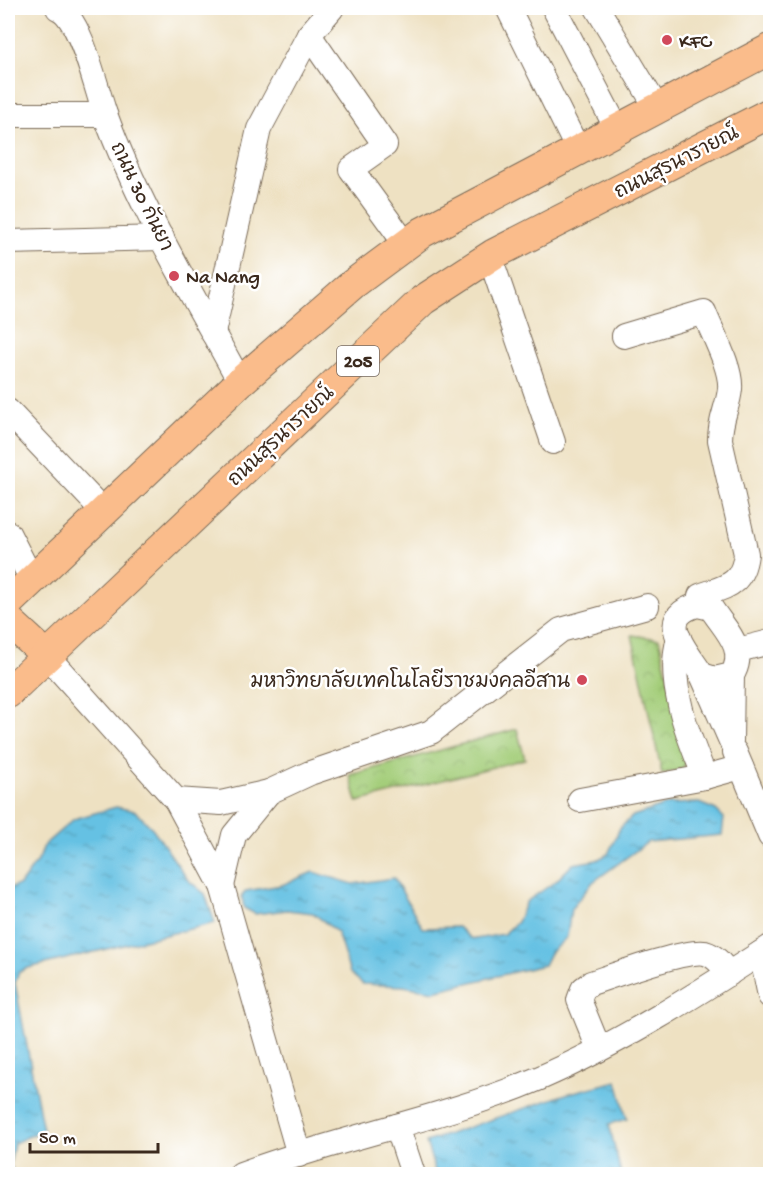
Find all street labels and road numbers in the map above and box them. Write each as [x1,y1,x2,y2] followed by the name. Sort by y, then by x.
[609,118,745,206] street label: ถนนสุรนารายณ์
[104,138,179,256] street label: ถนน 30 กันยา
[337,346,379,376] road number: 205
[221,379,341,493] street label: ถนนสุรนารายณ์

